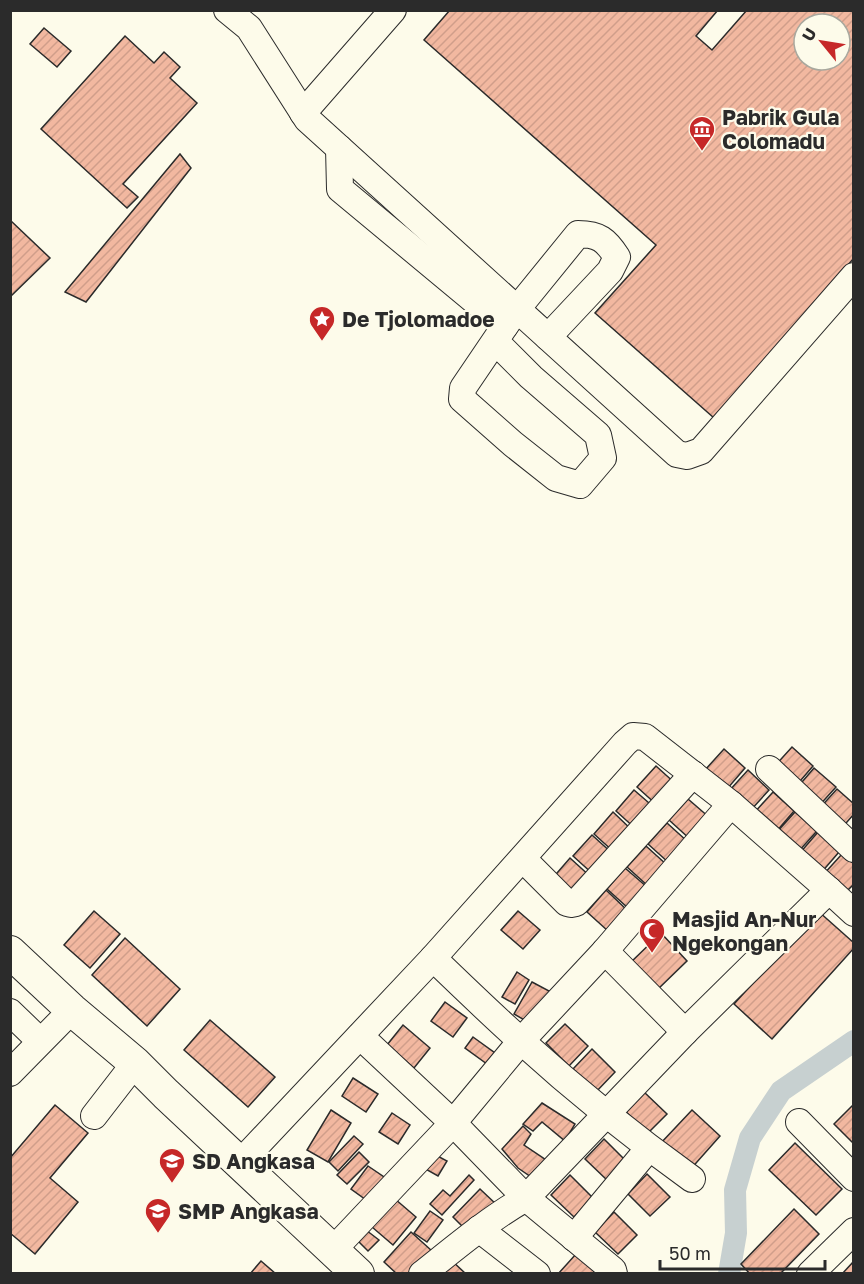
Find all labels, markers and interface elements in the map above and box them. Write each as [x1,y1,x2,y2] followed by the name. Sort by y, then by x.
[792,12,852,72] north arrow
[797,24,821,45] text: U
[722,104,839,154] place label: Pabrik Gula Colomadu
[687,114,717,152] museum icon: Pabrik Gula Colomadu
[307,304,337,342] place icon: De Tjolomadoe
[342,306,495,332] place label: De Tjolomadoe
[672,906,817,956] place label: Masjid An-Nur Ngekongan
[637,916,667,954] mosque icon: Masjid An-Nur Ngekongan
[157,1146,187,1184] school or university icon: SD Angkasa
[192,1148,315,1174] place label: SD Angkasa
[143,1196,173,1234] school or university icon: SMP Angkasa
[178,1198,319,1224] place label: SMP Angkasa
[660,1233,825,1271] scale bar
[669,1242,711,1264] text: 50 m

